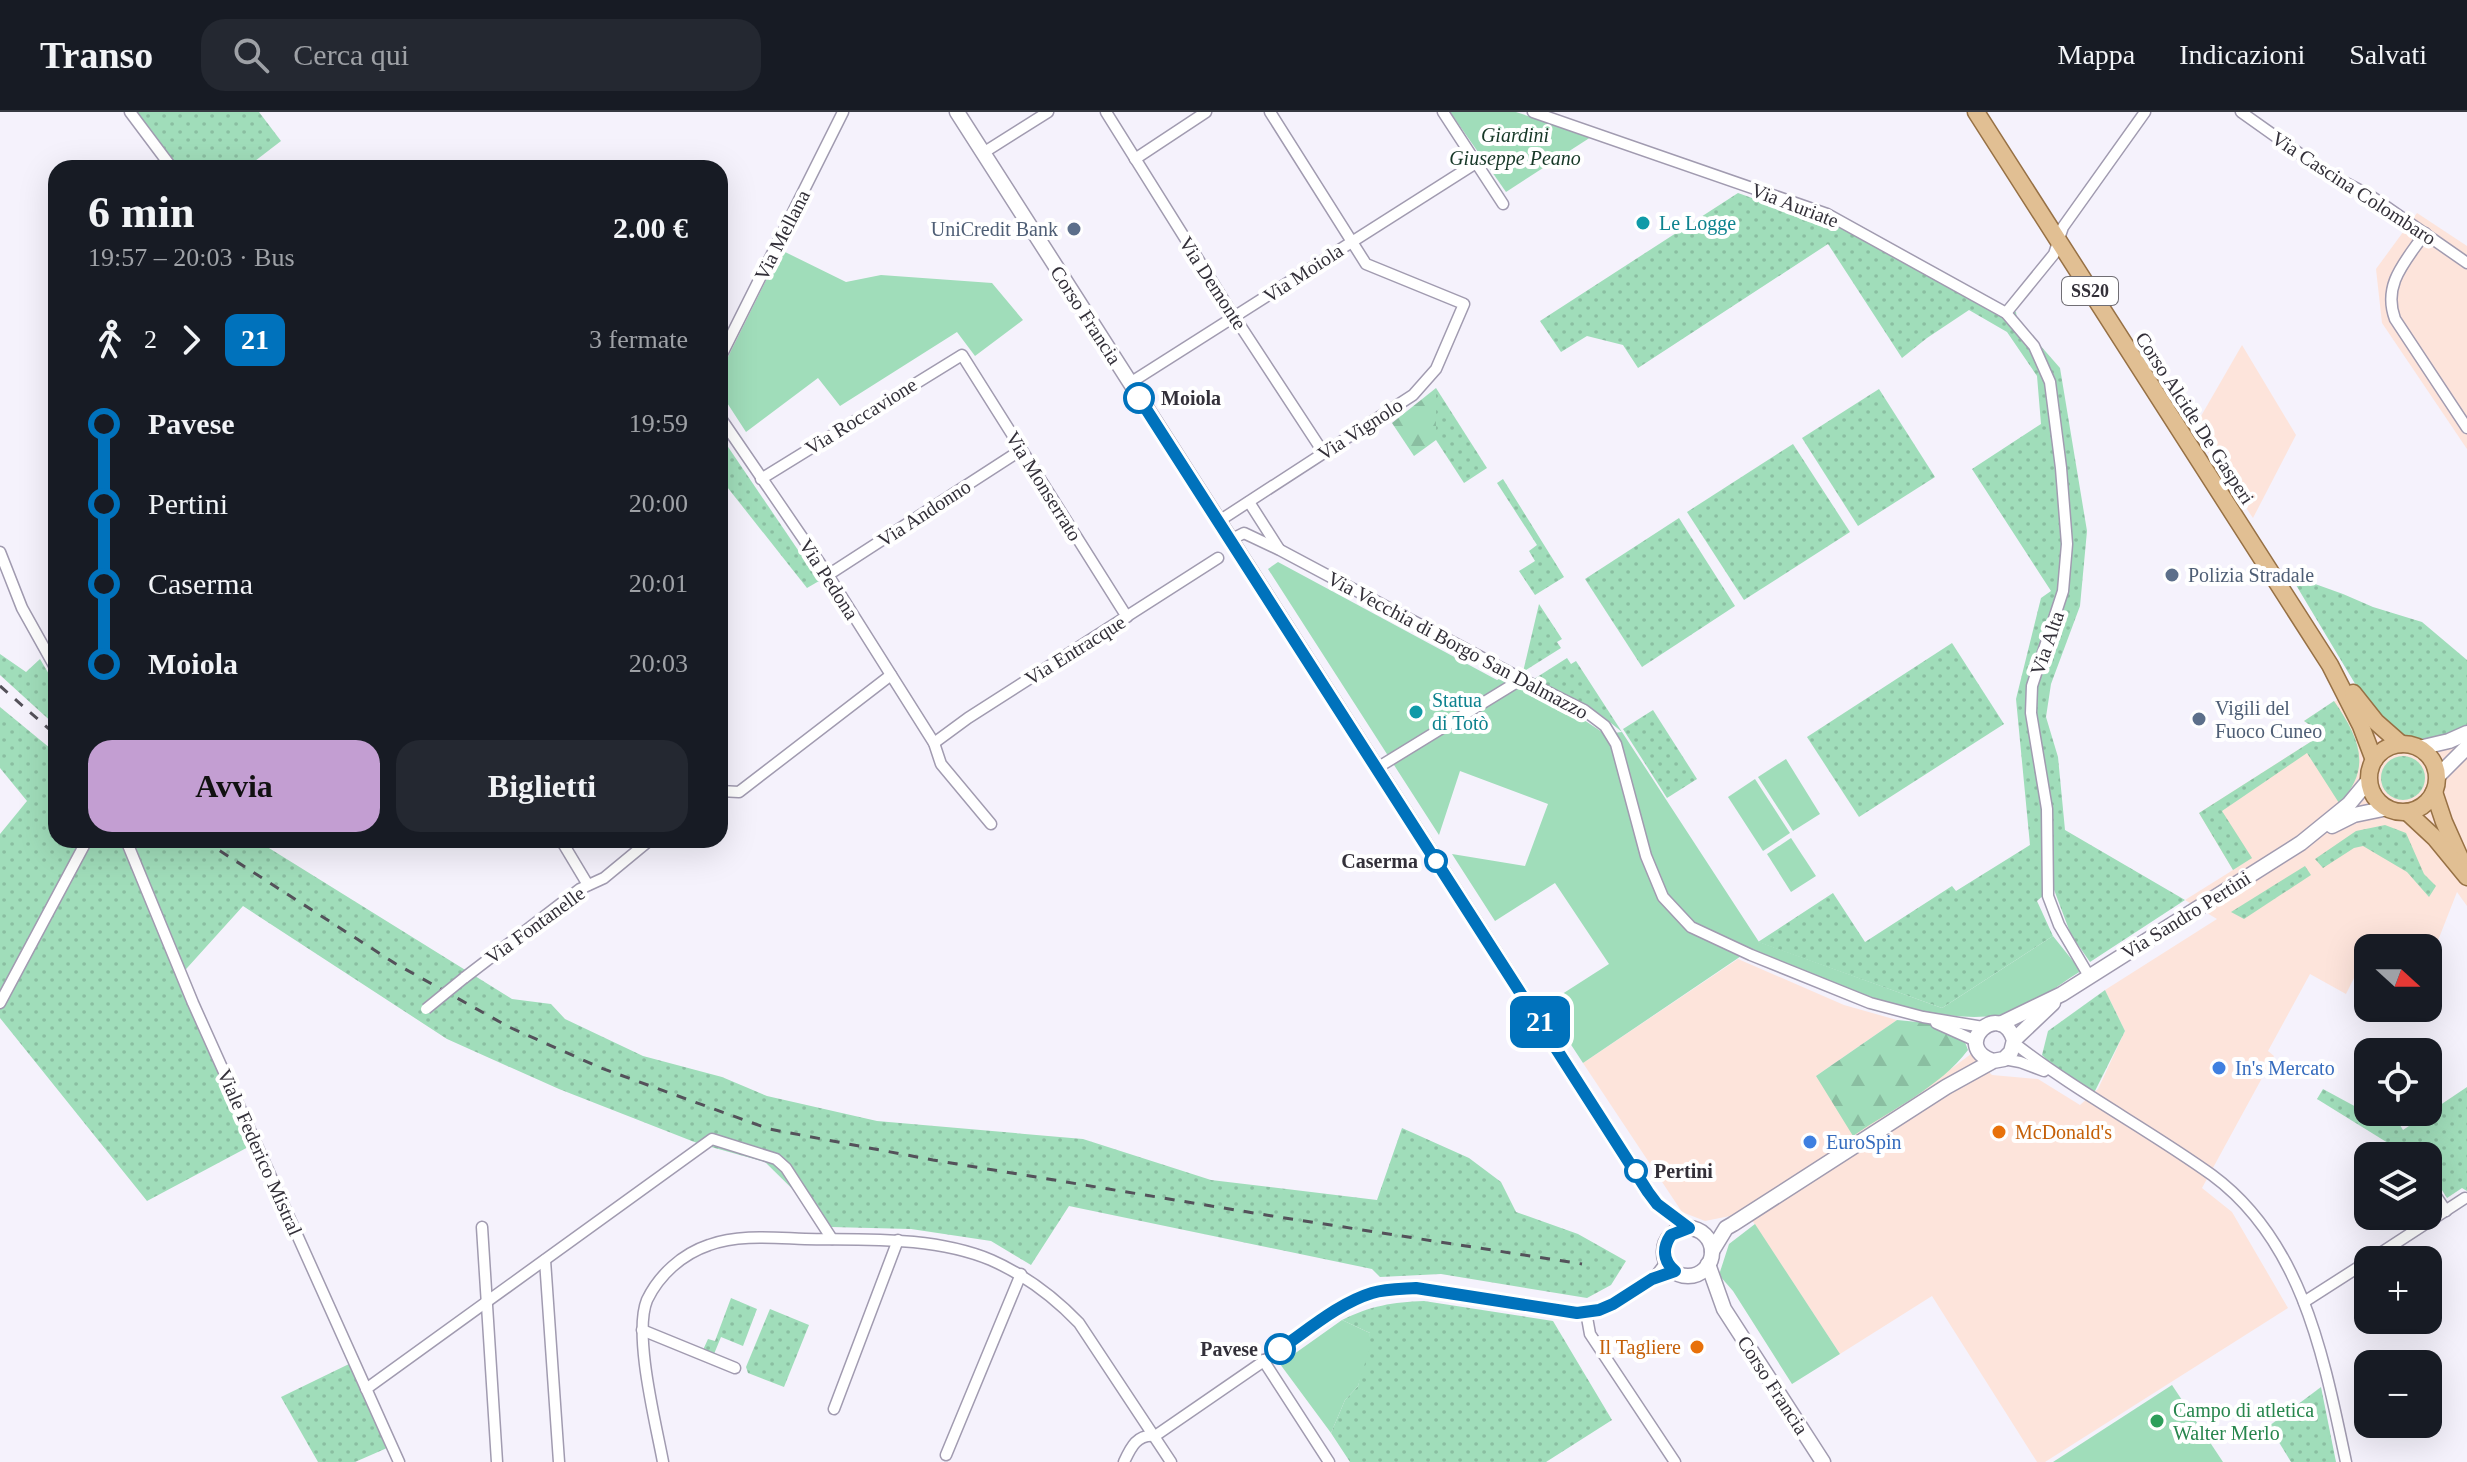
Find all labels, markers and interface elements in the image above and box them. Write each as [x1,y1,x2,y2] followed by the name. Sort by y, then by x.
[201,19,761,91] search box
[229,33,273,77] icon: search
[40,34,153,76] text: Transo
[293,38,409,71] text: Cerca qui
[2058,39,2135,70] text: Mappa
[2179,39,2305,70] text: Indicazioni
[2349,39,2427,70] text: Salvati
[1449,124,1581,170] park label: Giardini Giuseppe Peano
[2268,127,2440,249] street label: Via Cascina Colombaro
[1748,178,1842,232] street label: Via Auriate
[750,186,814,284] street label: Via Mellana
[88,188,194,237] text: 6 min
[613,211,688,244] text: 2.00 €
[1659,212,1736,235] place label: Le Logge
[1634,214,1652,232] marker: Le Logge
[931,218,1058,240] place label: UniCredit Bank
[1065,220,1083,238] marker: UniCredit Bank
[1175,233,1251,334] street label: Via Demonte
[1259,239,1347,307] street label: Via Moiola
[88,243,295,272] text: 19:57 – 20:03 · Bus
[1046,262,1126,368] street label: Corso Francia
[2062,277,2118,305] road number: SS20
[88,318,132,362] icon: walk
[169,318,213,362] icon: forward
[241,324,269,355] text: 21
[144,325,157,354] text: 2
[589,325,688,354] text: 3 fermate
[2130,328,2259,509] street label: Corso Alcide De Gasperi
[801,373,921,459] street label: Via Roccavione
[1124,383,1154,413] marker: Moiola
[1161,387,1221,409] place label: Moiola
[1313,393,1407,465] street label: Via Vignolo
[148,407,235,440] text: Pavese
[629,409,688,438] text: 19:59
[1002,427,1086,545] street label: Via Monserrato
[874,475,974,551] street label: Via Andonno
[148,487,228,520] text: Pertini
[629,489,688,518] text: 20:00
[795,535,863,623] street label: Via Pedona
[2188,564,2314,586] place label: Polizia Stradale
[2163,566,2181,584] marker: Polizia Stradale
[148,567,253,600] text: Caserma
[1324,567,1592,724] street label: Via Vecchia di Borgo San Dalmazzo
[629,569,688,598] text: 20:01
[2026,608,2068,678] street label: Via Alta
[1021,610,1130,690] street label: Via Entracque
[148,647,238,680] text: Moiola
[629,649,688,678] text: 20:03
[1432,689,1489,734] place label: Statua di Totò
[2215,697,2322,742] place label: Vigili del Fuoco Cuneo
[1407,703,1425,721] marker: Statua di Totò
[2190,710,2208,728] marker: Vigili del Fuoco Cuneo
[88,740,380,832] button: Avvia
[396,740,688,832] button: Biglietti
[1341,850,1418,872] place label: Caserma
[1425,850,1447,872] marker: Caserma
[2118,866,2255,963] street label: Via Sandro Pertini
[481,882,589,968] street label: Via Fontanelle
[2354,934,2442,1022] north arrow
[2354,934,2442,1438] map controls
[1504,996,1576,1048] line badge: 21
[1526,1006,1554,1037] text: 21
[2354,1038,2442,1126] button: locate
[2235,1057,2335,1079] place label: In's Mercato
[2210,1059,2228,1077] marker: In's Mercato
[213,1065,307,1239] street label: Viale Federico Mistral
[2015,1121,2112,1143] place label: McDonald's
[1990,1123,2008,1141] marker: McDonald's
[1826,1131,1902,1154] place label: EuroSpin
[1801,1133,1819,1151] marker: EuroSpin
[2354,1142,2442,1230] button: layers
[1625,1160,1647,1182] marker: Pertini
[1654,1160,1713,1182] place label: Pertini
[2354,1246,2442,1334] button: +
[1733,1332,1813,1438] street label: Corso Francia
[1265,1334,1295,1364] marker: Pavese
[1599,1336,1681,1359] place label: Il Tagliere
[1200,1338,1258,1360] place label: Pavese
[1688,1338,1706,1356] marker: Il Tagliere
[2354,1350,2442,1438] button: −
[2173,1399,2314,1444] place label: Campo di atletica Walter Merlo
[2148,1412,2166,1430] marker: Campo di atletica Walter Merlo

